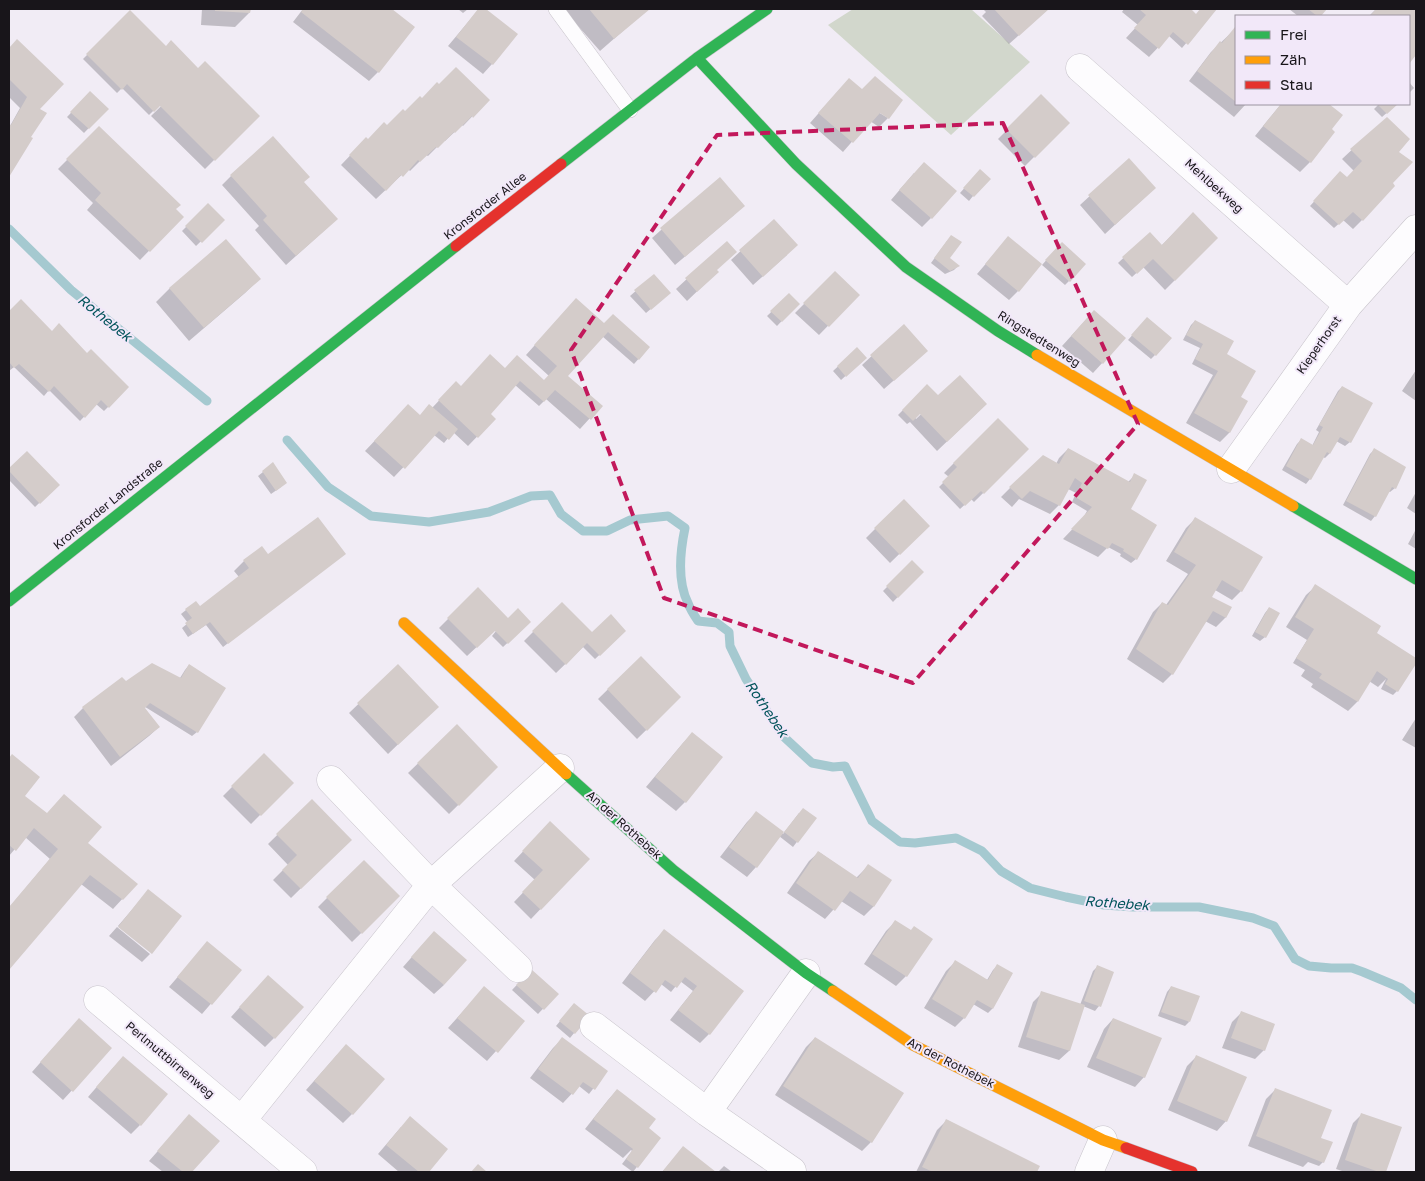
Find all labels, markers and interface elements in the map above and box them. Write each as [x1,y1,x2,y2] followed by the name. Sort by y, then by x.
[1235,15,1410,105] legend
[1280,25,1307,43] text: Frei
[1280,50,1307,68] text: Zäh
[1280,75,1313,93] text: Stau
[1182,155,1247,216] street label: Mehlbekweg
[440,169,529,243] street label: Kronsforder Allee
[75,291,137,346] water label: Rothebek
[995,307,1083,370] street label: Ringstedtenweg
[1293,312,1344,377] street label: Kieperhorst
[50,455,166,552] street label: Kronsforder Landstraße
[742,677,794,742] water label: Rothebek
[584,787,665,862] street label: An der Rothebek
[1084,892,1152,913] water label: Rothebek
[123,1018,218,1101] street label: Perlmuttbirnenweg
[905,1034,998,1091] street label: An der Rothebek

